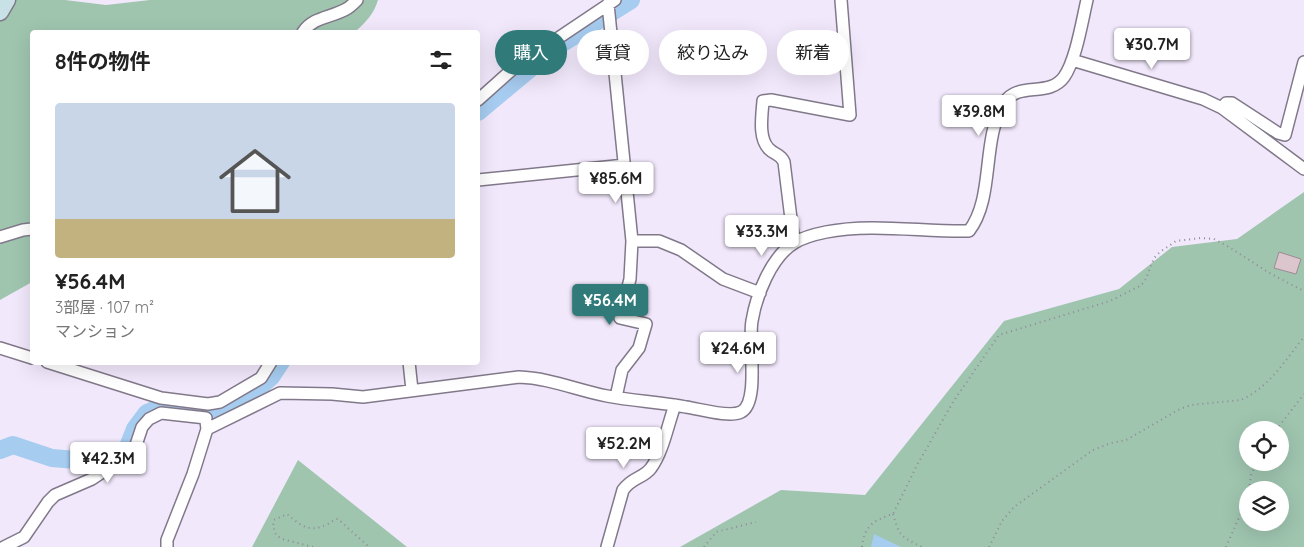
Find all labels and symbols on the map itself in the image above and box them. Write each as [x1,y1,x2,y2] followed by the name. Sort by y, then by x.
[1111,28,1193,70] pin: ¥30.7M
[938,94,1020,137] pin: ¥39.8M
[575,162,657,204] pin: ¥85.6M
[721,214,803,257] pin: ¥33.3M
[569,284,651,326] pin: ¥56.4M
[697,332,779,374] pin: ¥24.6M
[583,426,665,469] pin: ¥52.2M
[67,442,149,484] pin: ¥42.3M

